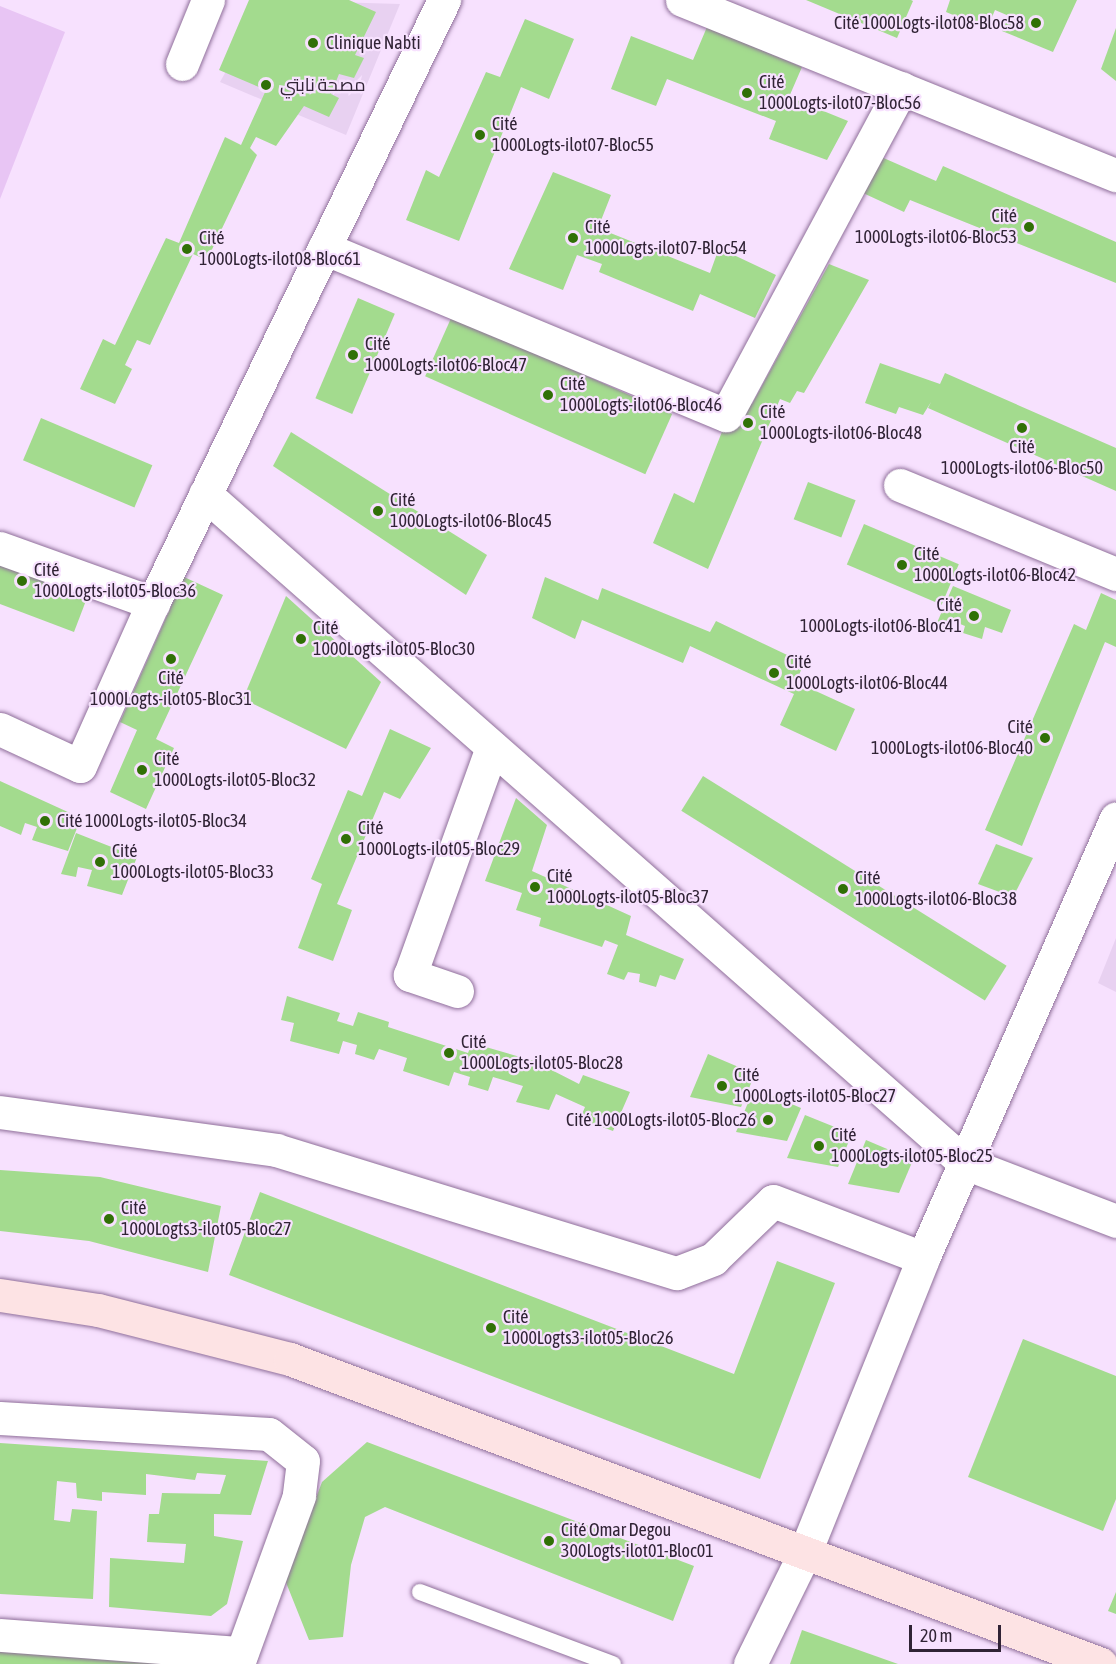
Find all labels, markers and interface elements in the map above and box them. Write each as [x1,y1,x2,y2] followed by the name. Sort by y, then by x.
[834,12,1024,34] place label: Cité 1000Logts-ilot08-Bloc58
[1029,16,1043,30] marker: Cité 1000Logts-ilot08-Bloc58
[326,32,421,54] place label: Clinique Nabti
[304,34,322,52] marker: Clinique Nabti
[759,72,921,115] place label: Cité 1000Logts-ilot07-Bloc56
[280,74,366,96] place label: مصحة نابتي
[257,76,275,94] marker: مصحة نابتي
[740,86,754,100] marker: Cité 1000Logts-ilot07-Bloc56
[492,114,654,156] place label: Cité 1000Logts-ilot07-Bloc55
[473,128,487,142] marker: Cité 1000Logts-ilot07-Bloc55
[855,206,1017,248] place label: Cité 1000Logts-ilot06-Bloc53
[585,217,747,260] place label: Cité 1000Logts-ilot07-Bloc54
[1022,220,1036,234] marker: Cité 1000Logts-ilot06-Bloc53
[199,228,361,270] place label: Cité 1000Logts-ilot08-Bloc61
[566,231,580,245] marker: Cité 1000Logts-ilot07-Bloc54
[180,242,194,256] marker: Cité 1000Logts-ilot08-Bloc61
[365,334,527,376] place label: Cité 1000Logts-ilot06-Bloc47
[346,348,360,362] marker: Cité 1000Logts-ilot06-Bloc47
[560,374,722,416] place label: Cité 1000Logts-ilot06-Bloc46
[541,388,555,402] marker: Cité 1000Logts-ilot06-Bloc46
[760,402,922,444] place label: Cité 1000Logts-ilot06-Bloc48
[741,416,755,430] marker: Cité 1000Logts-ilot06-Bloc48
[1015,421,1029,435] marker: Cité 1000Logts-ilot06-Bloc50
[941,437,1103,480] place label: Cité 1000Logts-ilot06-Bloc50
[390,490,552,532] place label: Cité 1000Logts-ilot06-Bloc45
[371,504,385,518] marker: Cité 1000Logts-ilot06-Bloc45
[914,544,1076,586] place label: Cité 1000Logts-ilot06-Bloc42
[895,558,909,572] marker: Cité 1000Logts-ilot06-Bloc42
[34,560,196,602] place label: Cité 1000Logts-ilot05-Bloc36
[15,574,29,588] marker: Cité 1000Logts-ilot05-Bloc36
[800,595,962,638] place label: Cité 1000Logts-ilot06-Bloc41
[967,609,981,623] marker: Cité 1000Logts-ilot06-Bloc41
[313,618,475,660] place label: Cité 1000Logts-ilot05-Bloc30
[294,632,308,646] marker: Cité 1000Logts-ilot05-Bloc30
[164,652,178,666] marker: Cité 1000Logts-ilot05-Bloc31
[786,652,948,694] place label: Cité 1000Logts-ilot06-Bloc44
[767,666,781,680] marker: Cité 1000Logts-ilot06-Bloc44
[90,668,252,710] place label: Cité 1000Logts-ilot05-Bloc31
[871,717,1033,760] place label: Cité 1000Logts-ilot06-Bloc40
[1038,731,1052,745] marker: Cité 1000Logts-ilot06-Bloc40
[154,749,316,792] place label: Cité 1000Logts-ilot05-Bloc32
[135,763,149,777] marker: Cité 1000Logts-ilot05-Bloc32
[57,810,247,832] place label: Cité 1000Logts-ilot05-Bloc34
[38,814,52,828] marker: Cité 1000Logts-ilot05-Bloc34
[358,818,520,860] place label: Cité 1000Logts-ilot05-Bloc29
[339,832,353,846] marker: Cité 1000Logts-ilot05-Bloc29
[112,841,274,884] place label: Cité 1000Logts-ilot05-Bloc33
[93,855,107,869] marker: Cité 1000Logts-ilot05-Bloc33
[547,866,709,908] place label: Cité 1000Logts-ilot05-Bloc37
[855,868,1017,910] place label: Cité 1000Logts-ilot06-Bloc38
[528,880,542,894] marker: Cité 1000Logts-ilot05-Bloc37
[836,882,850,896] marker: Cité 1000Logts-ilot06-Bloc38
[461,1032,623,1074] place label: Cité 1000Logts-ilot05-Bloc28
[442,1046,456,1060] marker: Cité 1000Logts-ilot05-Bloc28
[734,1065,896,1108] place label: Cité 1000Logts-ilot05-Bloc27
[715,1079,729,1093] marker: Cité 1000Logts-ilot05-Bloc27
[566,1109,756,1131] place label: Cité 1000Logts-ilot05-Bloc26
[761,1113,775,1127] marker: Cité 1000Logts-ilot05-Bloc26
[831,1125,993,1168] place label: Cité 1000Logts-ilot05-Bloc25
[812,1139,826,1153] marker: Cité 1000Logts-ilot05-Bloc25
[121,1198,291,1240] place label: Cité 1000Logts3-ilot05-Bloc27
[102,1212,116,1226] marker: Cité 1000Logts3-ilot05-Bloc27
[503,1307,673,1350] place label: Cité 1000Logts3-ilot05-Bloc26
[484,1321,498,1335] marker: Cité 1000Logts3-ilot05-Bloc26
[561,1520,714,1562] place label: Cité Omar Degou 300Logts-ilot01-Bloc01
[542,1534,556,1548] marker: Cité Omar Degou 300Logts-ilot01-Bloc01
[912,1613,1004,1651] scale bar
[920,1625,952,1646] text: 20 m

